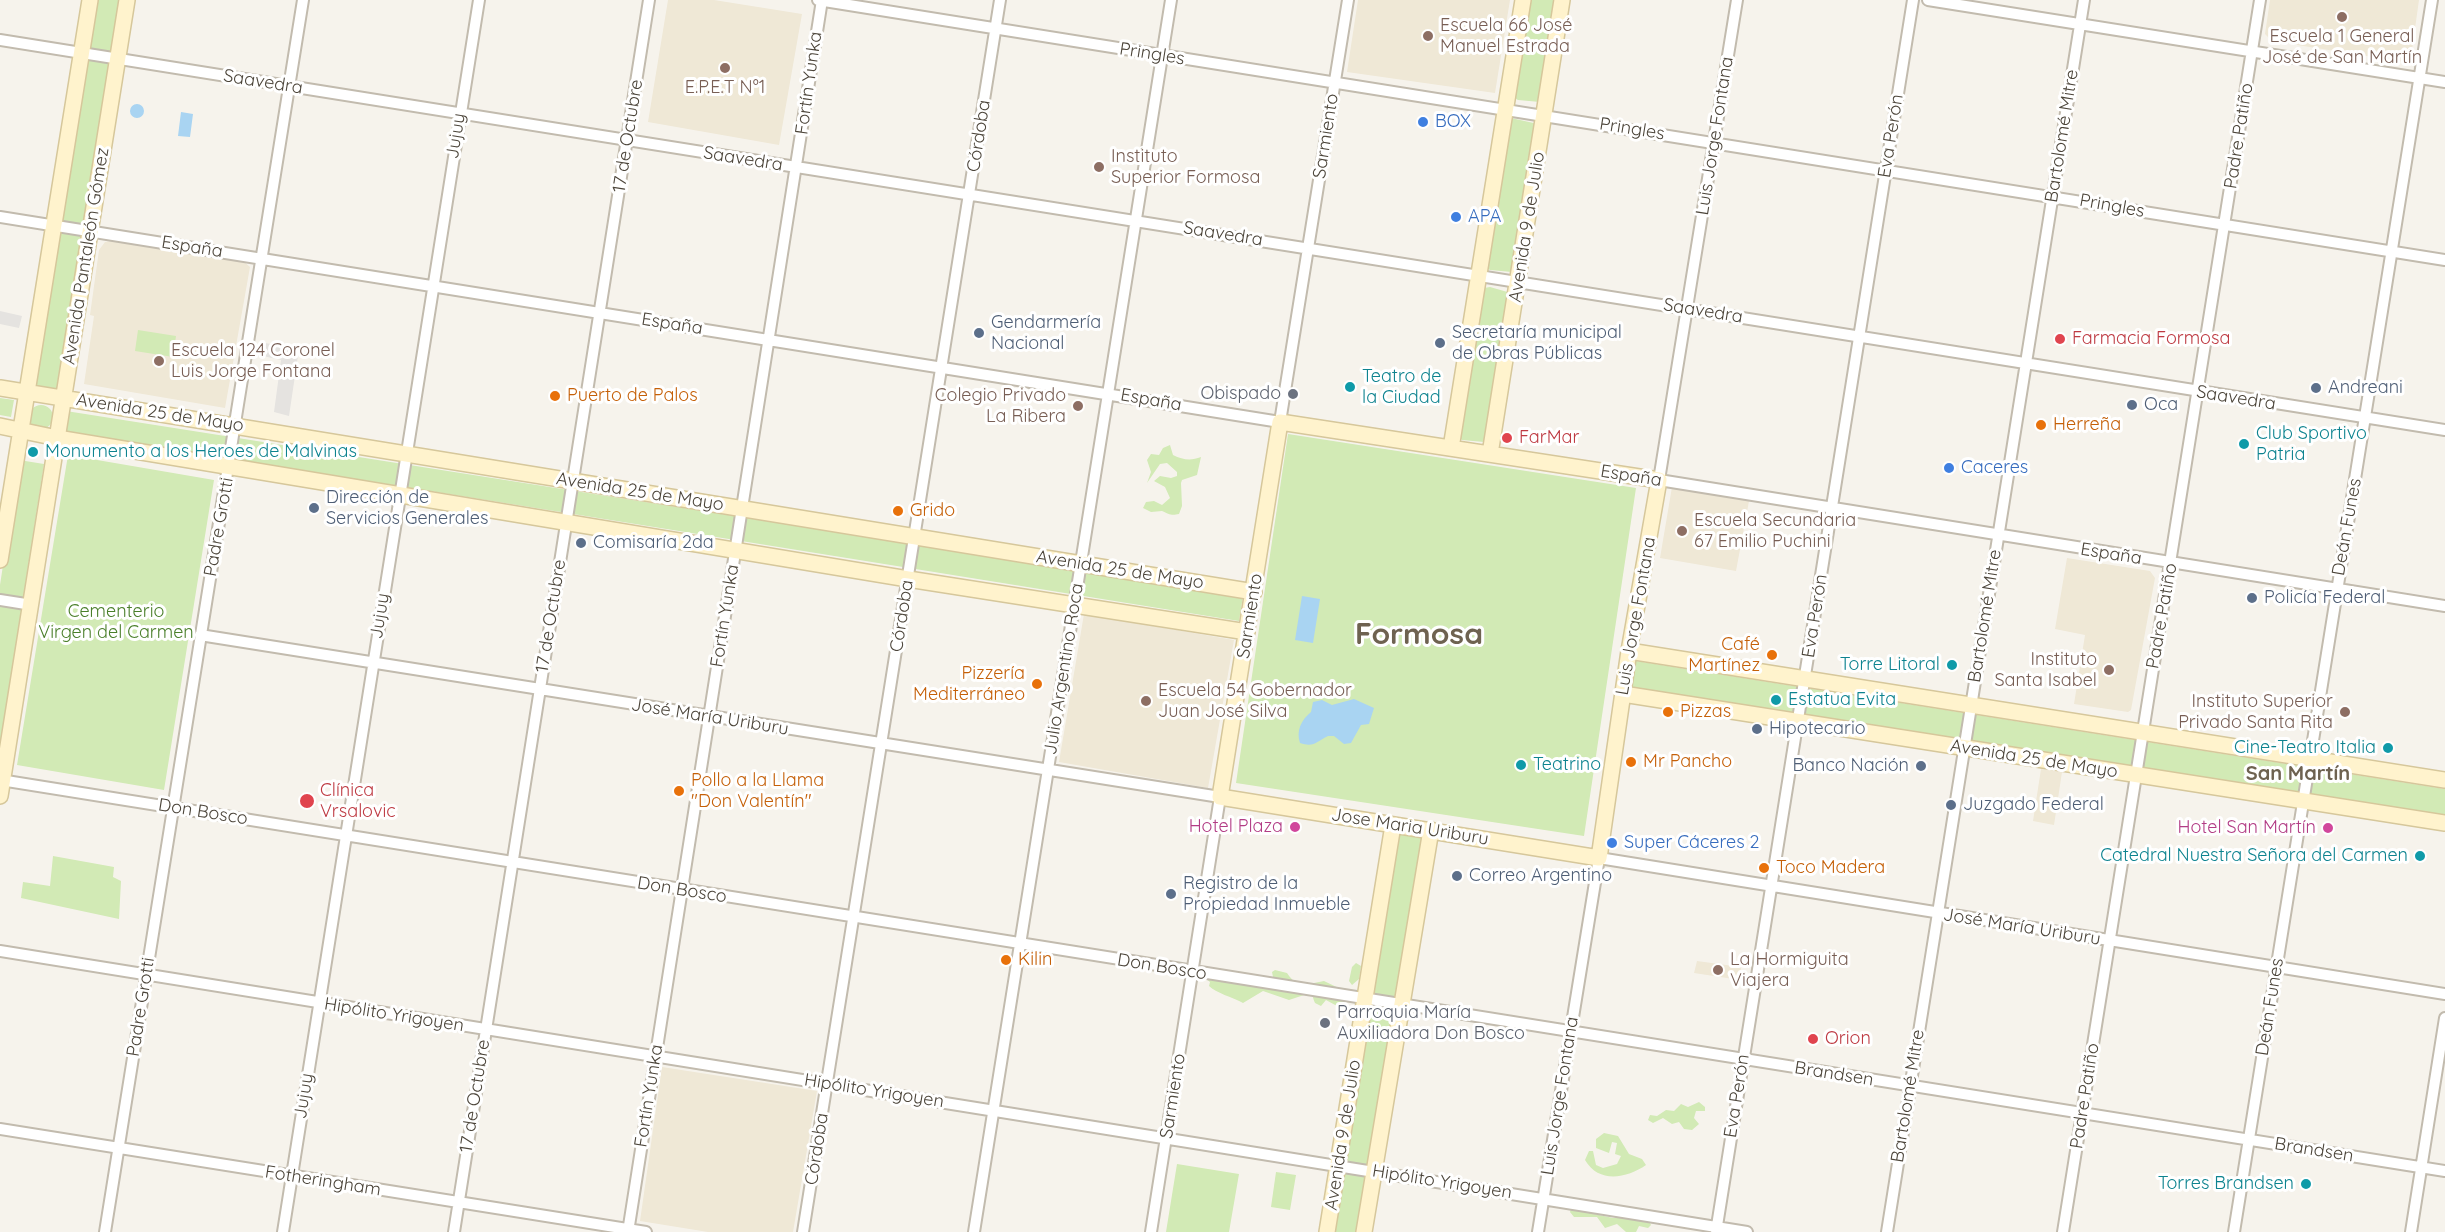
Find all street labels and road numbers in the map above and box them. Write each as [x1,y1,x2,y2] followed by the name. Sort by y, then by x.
[791,30,827,136] street label: Fortín Yunka
[1118,38,1186,70] street label: Pringles
[1692,55,1738,217] street label: Luis Jorge Fontana
[222,65,304,99] street label: Saavedra
[2041,68,2083,204] street label: Bartolomé Mitre
[608,78,648,194] street label: 17 de Octubre
[2220,82,2258,190] street label: Padre Patiño
[1309,92,1343,180] street label: Sarmiento
[1874,93,1908,179] street label: Eva Perón
[963,98,995,174] street label: Córdoba
[442,112,470,160] street label: Jujuy
[1598,113,1666,145] street label: Pringles
[702,142,784,176] street label: Saavedra
[58,146,114,366] street label: Avenida Pantaleón Gómez
[1504,150,1550,304] street label: Avenida 9 de Julio
[2078,190,2146,222] street label: Pringles
[1182,217,1264,251] street label: Saavedra
[160,231,224,263] street label: España
[1662,294,1744,328] street label: Saavedra
[640,308,704,340] street label: España
[2195,381,2277,415] street label: Saavedra
[1119,384,1183,416] street label: España
[75,389,245,437] street label: Avenida 25 de Mayo
[1599,460,1663,492] street label: España
[555,468,725,516] street label: Avenida 25 de Mayo
[200,476,238,578] street label: Padre Grotti
[2328,477,2366,577] street label: Deán Funes
[1611,535,1661,697] street label: Luis Jorge Fontana
[2079,538,2143,570] street label: España
[1035,546,1205,594] street label: Avenida 25 de Mayo
[1964,548,2006,684] street label: Bartolomé Mitre
[531,558,571,674] street label: 17 de Octubre
[2142,562,2182,670] street label: Padre Patiño
[706,563,744,669] street label: Fortín Yunka
[1233,572,1267,660] street label: Sarmiento
[1798,573,1832,659] street label: Eva Perón
[886,578,918,654] street label: Córdoba
[1040,582,1088,756] street label: Julio Argentino Roca
[366,592,394,640] street label: Jujuy
[630,694,790,740] street label: José María Uriburu
[1949,735,2119,783] street label: Avenida 25 de Mayo
[157,794,249,830] street label: Don Bosco
[1330,804,1490,850] street label: Jose Maria Uriburu
[636,872,728,908] street label: Don Bosco
[1942,904,2102,950] street label: José María Uriburu
[1116,949,1208,985] street label: Don Bosco
[123,956,159,1058] street label: Padre Grotti
[2252,957,2288,1057] street label: Deán Funes
[323,993,465,1037] street label: Hipólito Yrigoyen
[1537,1015,1583,1177] street label: Luis Jorge Fontana
[1887,1028,1929,1164] street label: Bartolomé Mitre
[455,1038,495,1154] street label: 17 de Octubre
[2066,1042,2104,1150] street label: Padre Patiño
[630,1043,668,1149] street label: Fortín Yunka
[1156,1052,1190,1140] street label: Sarmiento
[1720,1053,1754,1139] street label: Eva Perón
[1793,1057,1875,1091] street label: Brandsen
[1320,1058,1366,1212] street label: Avenida 9 de Julio
[803,1069,945,1113] street label: Hipólito Yrigoyen
[290,1072,318,1120] street label: Jujuy
[801,1111,833,1187] street label: Córdoba
[2273,1133,2355,1167] street label: Brandsen
[1371,1160,1513,1204] street label: Hipólito Yrigoyen
[263,1161,383,1201] street label: Fotheringham

